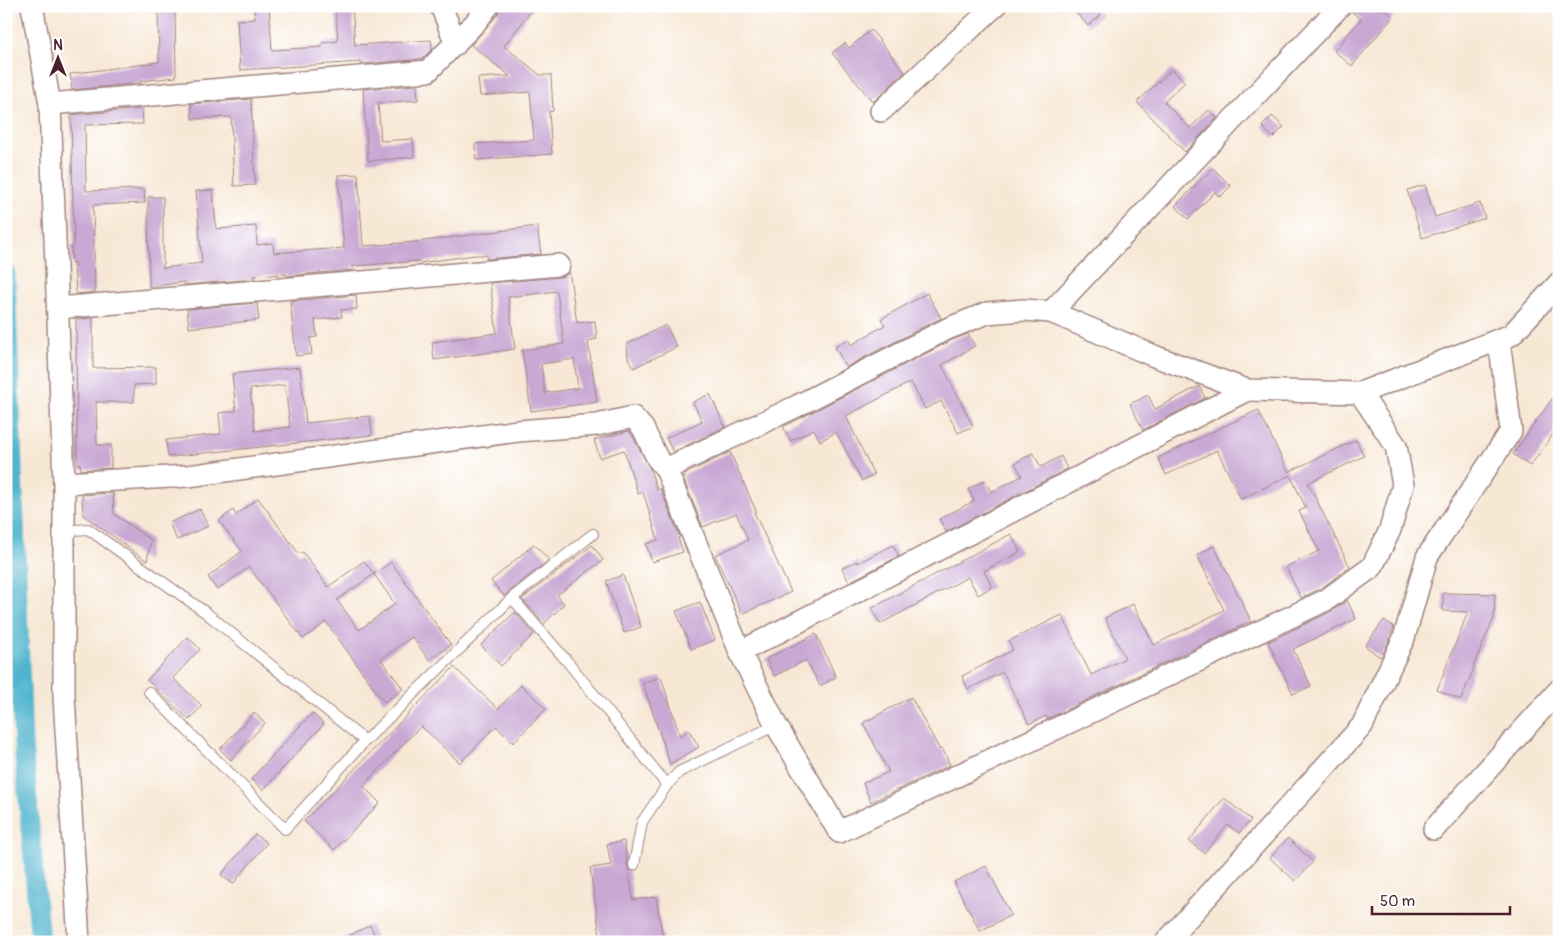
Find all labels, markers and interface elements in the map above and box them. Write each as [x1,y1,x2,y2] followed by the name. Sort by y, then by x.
[32,32,82,82] north arrow
[53,37,63,54] text: N
[1372,883,1510,915] scale bar
[1380,892,1415,911] text: 50 m

